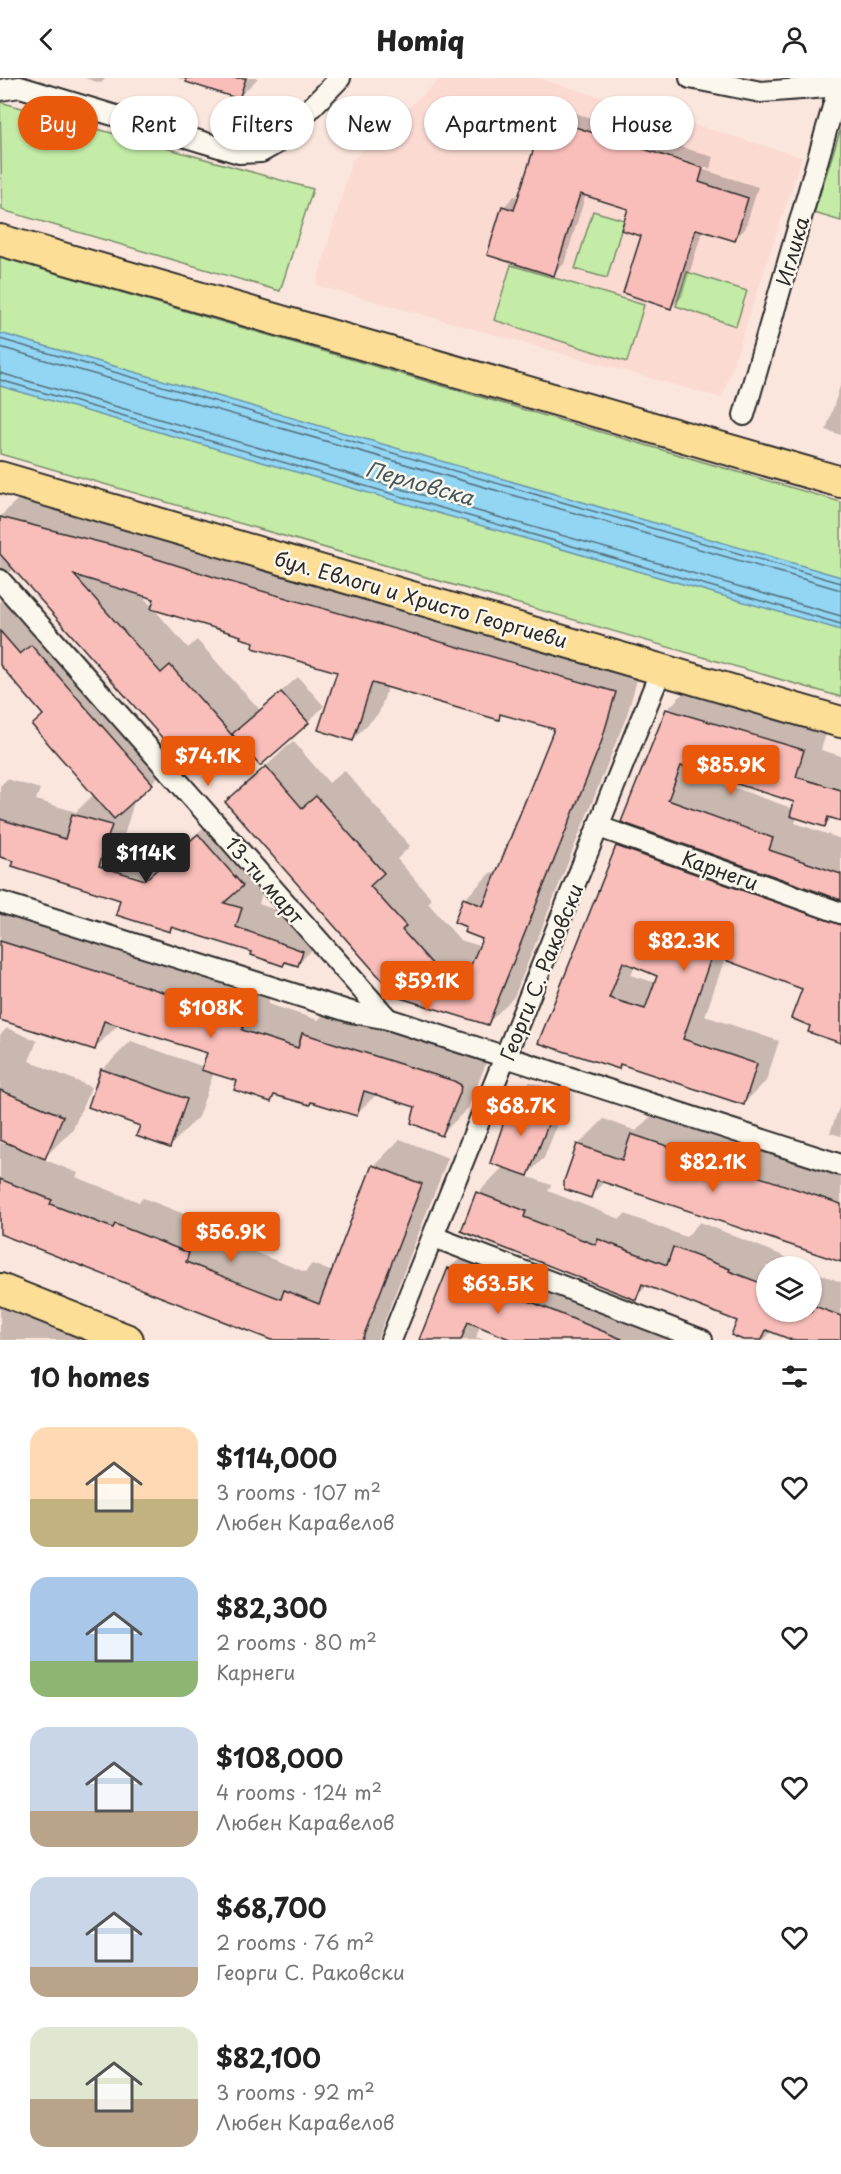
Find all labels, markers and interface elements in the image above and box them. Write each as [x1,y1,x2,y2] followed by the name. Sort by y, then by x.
[377,19,464,60] text: Homiq
[30,23,63,56] icon: back
[778,23,811,56] icon: person
[18,96,98,150] chip: Buy
[110,96,198,150] chip: Rent
[210,96,314,150] chip: Filters
[326,96,412,150] chip: New
[424,96,578,150] chip: Apartment
[590,96,694,150] chip: House
[768,212,816,289] street label: Иглика
[362,451,479,513] water label: Перловска
[271,543,571,655] street label: бул. Евлоги и Христо Георгиеви
[159,736,257,787] pin: $74.1K
[175,740,241,770] text: $74.1K
[682,745,780,796] pin: $85.9K
[696,749,766,779] text: $85.9K
[218,830,312,931] street label: 13-ти март
[104,833,188,884] pin: $114K
[116,837,176,867] text: $114K
[678,842,762,898] street label: Карнеги
[492,879,590,1065] street label: Георги С. Раковски
[635,921,733,972] pin: $82.3K
[648,925,720,955] text: $82.3K
[378,961,476,1012] pin: $59.1K
[394,965,460,995] text: $59.1K
[169,988,253,1039] pin: $108K
[179,992,243,1022] text: $108K
[472,1086,570,1137] pin: $68.7K
[486,1090,556,1120] text: $68.7K
[664,1142,762,1193] pin: $82.1K
[679,1146,747,1176] text: $82.1K
[182,1212,280,1263] pin: $56.9K
[196,1216,266,1246] text: $56.9K
[756,1256,822,1322] map controls
[756,1256,822,1322] button: layers
[449,1264,547,1315] pin: $63.5K
[462,1268,534,1298] text: $63.5K
[30,1357,150,1396] text: 10 homes
[778,1360,811,1393] icon: filters
[216,1438,337,1477] text: $114,000
[78,1451,150,1523] icon: home
[778,1471,811,1504] icon: heart
[216,1477,381,1507] text: 3 rooms · 107 m²
[216,1507,395,1537] text: Любен Каравелов
[216,1588,327,1627] text: $82,300
[78,1601,150,1673] icon: home
[778,1621,811,1654] icon: heart
[216,1627,377,1657] text: 2 rooms · 80 m²
[216,1657,295,1687] text: Карнеги
[216,1738,343,1777] text: $108,000
[78,1751,150,1823] icon: home
[778,1771,811,1804] icon: heart
[216,1777,382,1807] text: 4 rooms · 124 m²
[216,1807,395,1837] text: Любен Каравелов
[216,1888,327,1927] text: $68,700
[78,1901,150,1973] icon: home
[778,1921,811,1954] icon: heart
[216,1927,374,1957] text: 2 rooms · 76 m²
[216,1957,405,1987] text: Георги С. Раковски
[216,2038,321,2077] text: $82,100
[78,2051,150,2123] icon: home
[778,2071,811,2104] icon: heart
[216,2077,375,2107] text: 3 rooms · 92 m²
[216,2107,395,2137] text: Любен Каравелов

